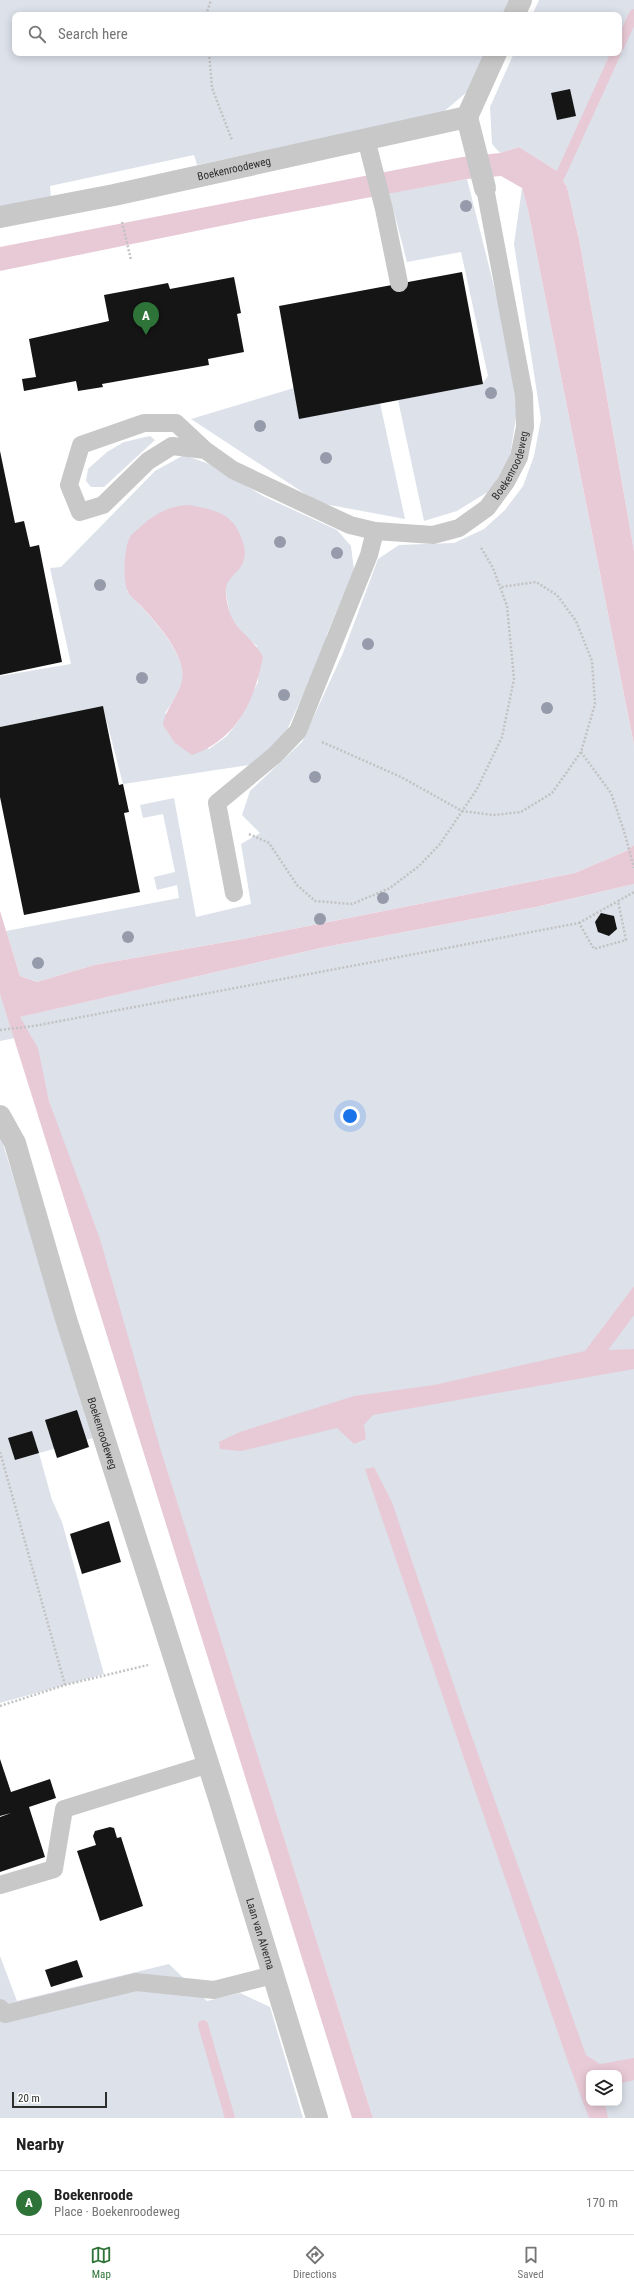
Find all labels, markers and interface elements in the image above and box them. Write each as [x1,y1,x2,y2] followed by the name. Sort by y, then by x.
[12,12,622,56] search box
[26,23,48,45] icon: search
[58,25,128,43] text: Search here
[196,154,272,183] street label: Boekenroodeweg
[133,302,159,335] pin: A
[489,430,531,502] street label: Boekenroodeweg
[340,1106,360,1126] your location
[85,1396,120,1471] street label: Boekenroodeweg
[244,1896,278,1971] street label: Laan van Alverna
[586,2070,622,2106] map controls
[586,2070,622,2106] button: layers
[12,2090,107,2109] scale bar
[18,2092,40,2105] text: 20 m
[16,2134,64,2154] text: Nearby
[54,2186,133,2204] text: Boekenroode
[25,2195,33,2210] text: A
[586,2195,618,2210] text: 170 m
[54,2204,180,2219] text: Place · Boekenroodeweg
[90,2244,112,2281] tab: Map
[293,2244,337,2281] tab: Directions
[518,2244,544,2281] tab: Saved

